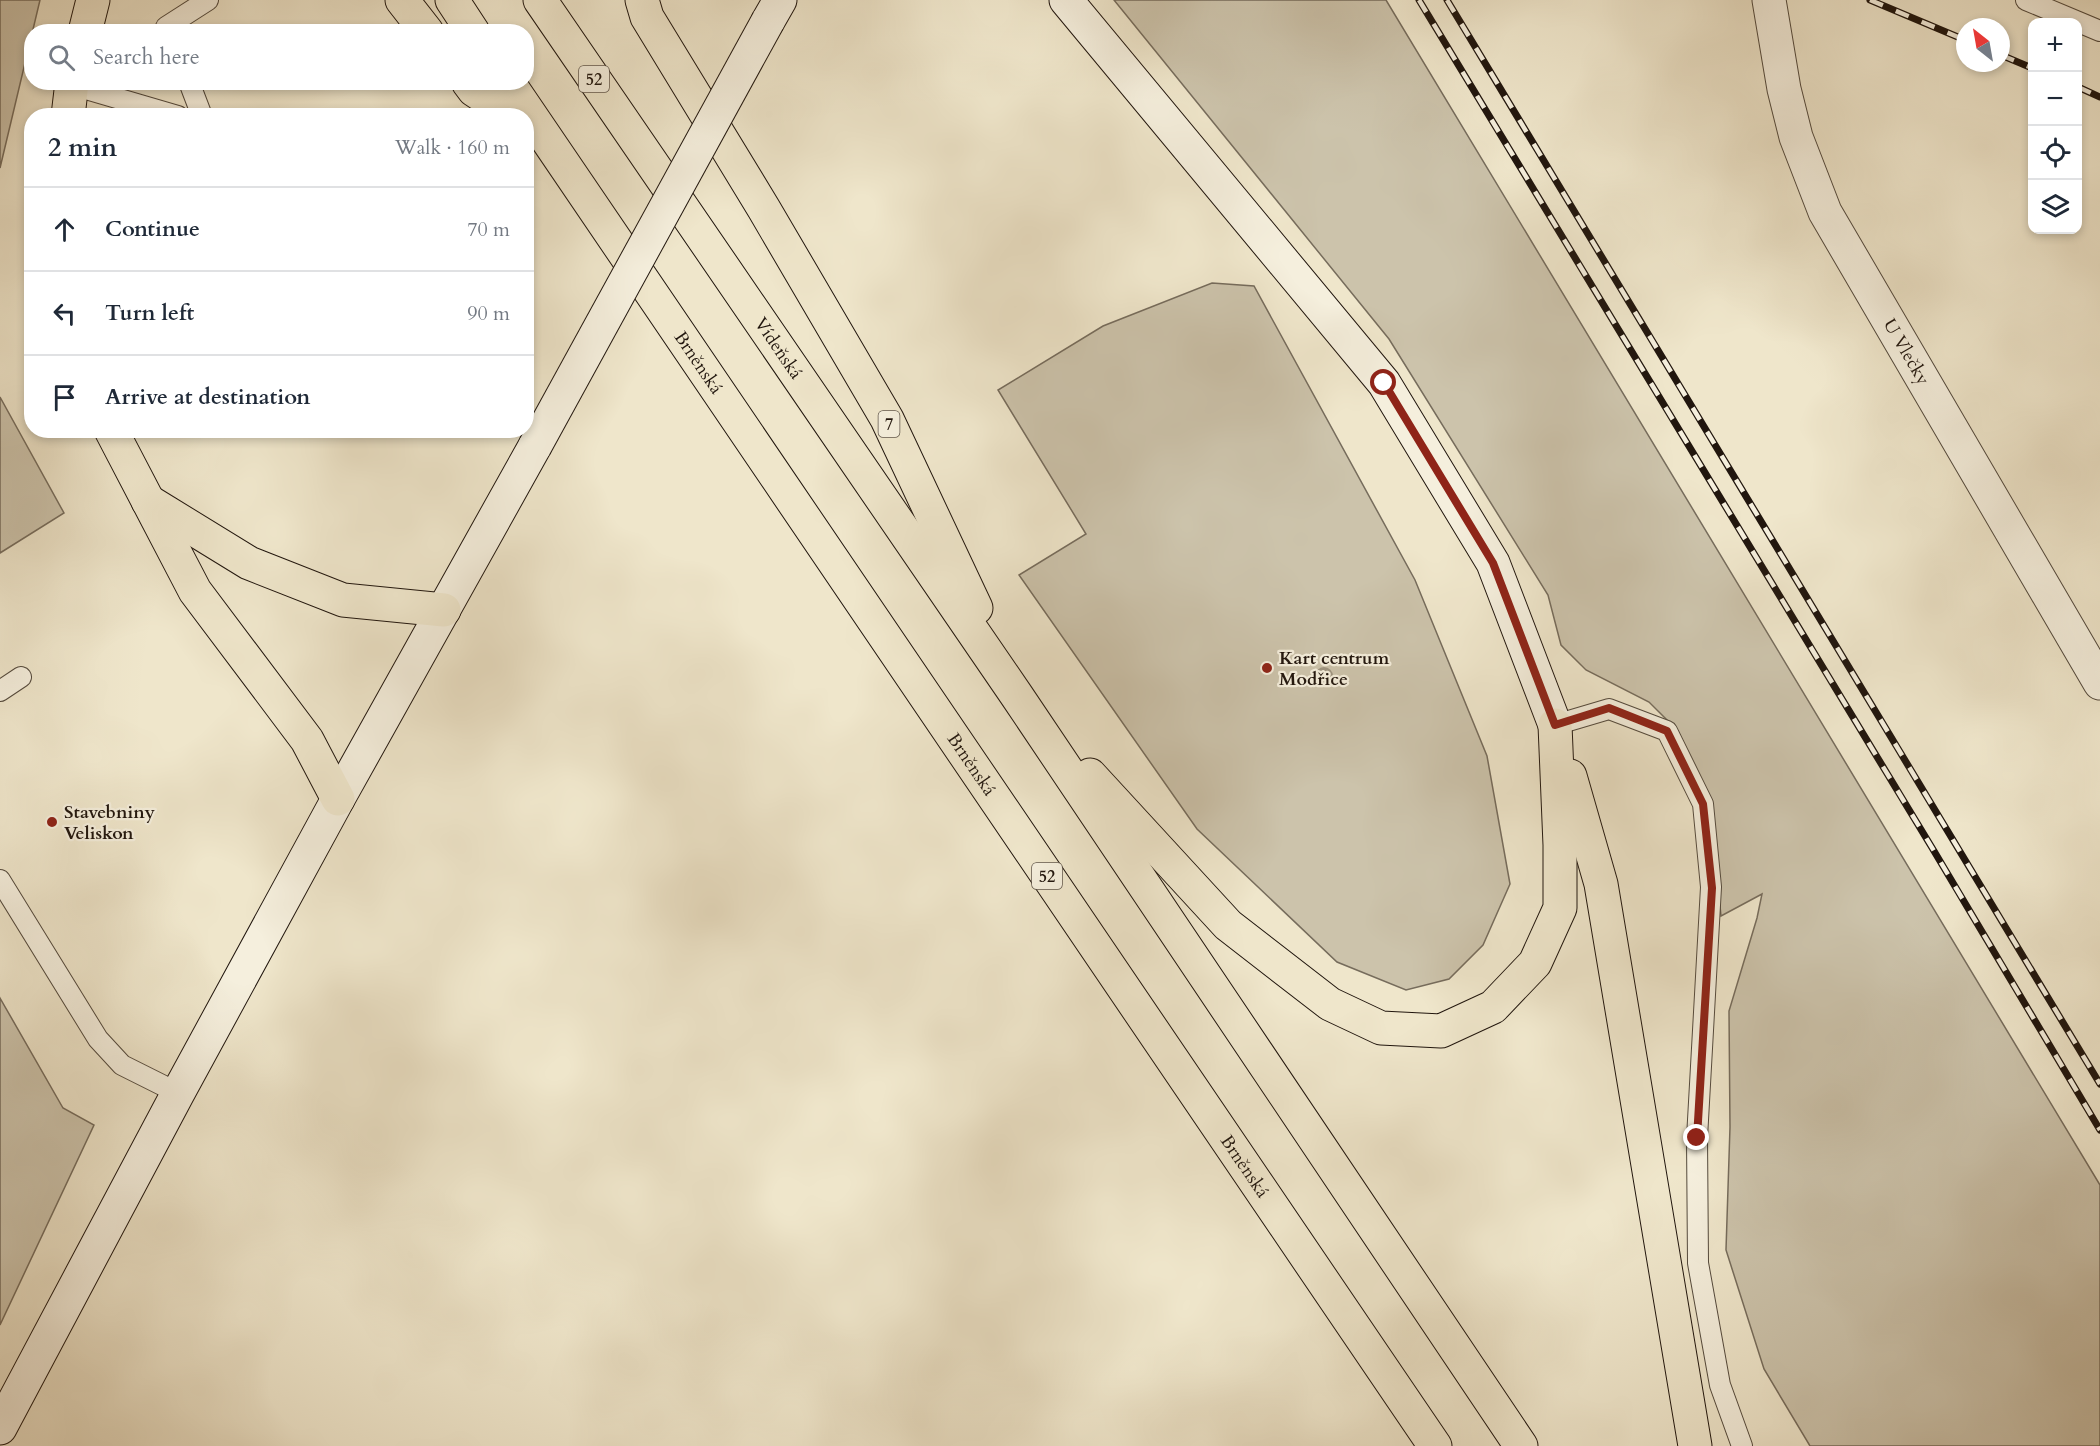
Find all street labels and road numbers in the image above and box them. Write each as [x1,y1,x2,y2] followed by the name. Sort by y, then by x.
[579,66,609,92] road number: 52
[748,313,808,384] street label: Vídeňská
[1877,314,1936,390] street label: U Vlečky
[668,326,729,399] street label: Brněnská
[878,411,900,437] road number: 7
[941,728,1002,801] street label: Brněnská
[1032,863,1062,889] road number: 52
[1214,1130,1275,1203] street label: Brněnská

